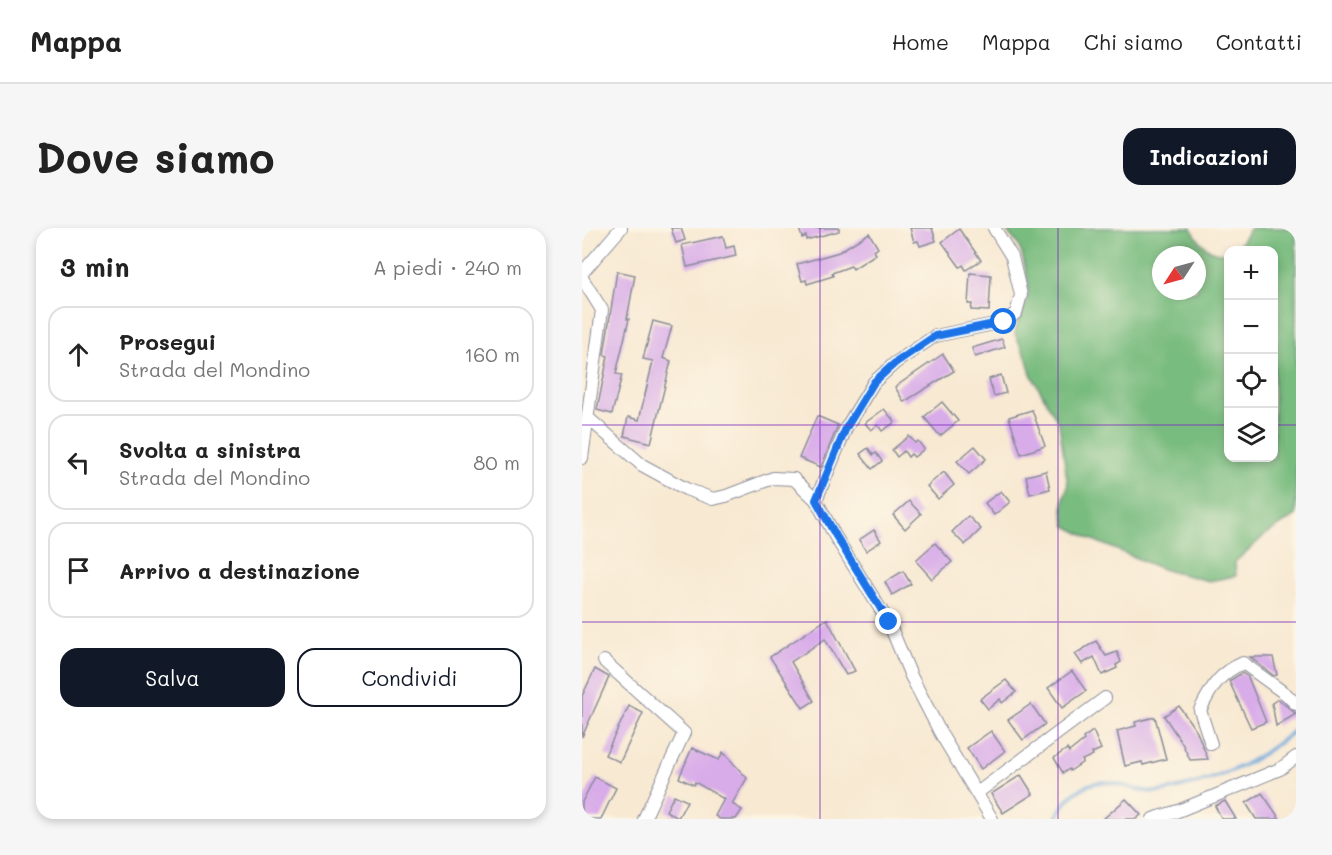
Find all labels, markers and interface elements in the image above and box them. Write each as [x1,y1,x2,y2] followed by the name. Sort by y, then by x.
[30,23,122,59] text: Mappa
[892,28,949,55] text: Home
[982,28,1051,55] text: Mappa
[1084,28,1183,55] text: Chi siamo
[1216,28,1302,55] text: Contatti
[1123,128,1296,185] button: Indicazioni
[36,129,275,184] text: Dove siamo
[1152,246,1206,300] north arrow
[1224,246,1278,462] map controls
[1224,246,1278,300] button: +
[60,250,129,284] text: 3 min
[373,254,522,280] text: A piedi · 240 m
[1224,300,1278,354] button: −
[990,308,1016,334] route start
[119,327,216,356] text: Prosegui
[62,338,95,371] icon: ahead
[464,341,520,367] text: 160 m
[1224,354,1278,408] button: locate
[119,356,310,382] text: Strada del Mondino
[1224,408,1278,462] button: layers
[119,435,301,464] text: Svolta a sinistra
[62,446,95,479] icon: left
[473,449,520,475] text: 80 m
[119,464,310,490] text: Strada del Mondino
[62,554,95,587] icon: arrive
[119,556,360,585] text: Arrivo a destinazione
[875,608,901,634] route end
[60,648,285,707] button: Salva
[297,648,522,707] button: Condividi

